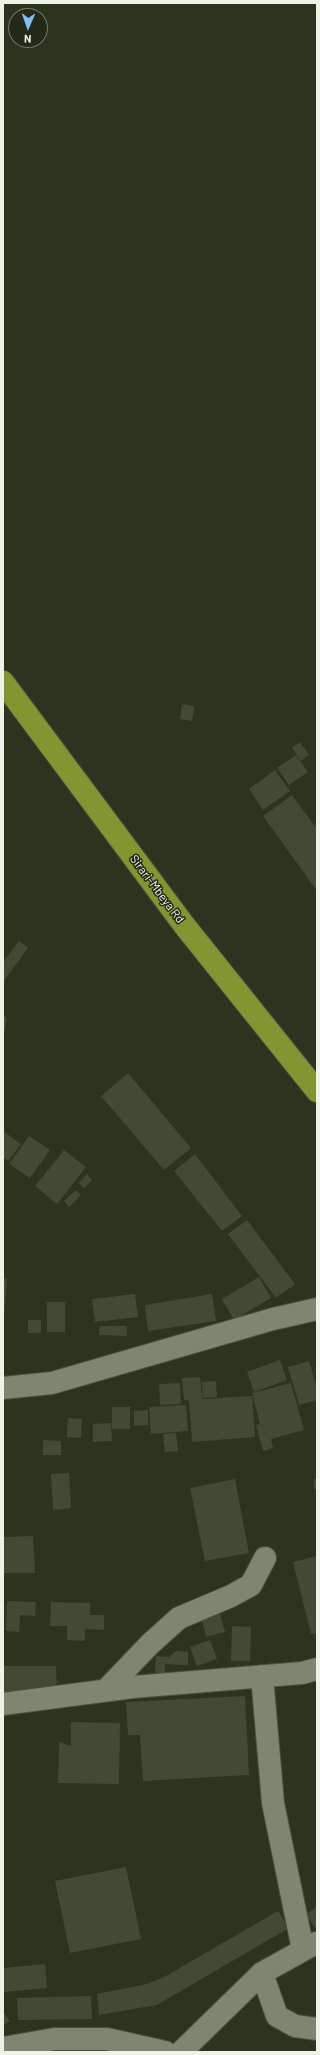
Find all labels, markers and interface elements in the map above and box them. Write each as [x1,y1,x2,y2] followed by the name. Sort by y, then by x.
[8,8,48,48] north arrow
[24,33,31,46] text: N
[127,852,187,926] street label: Sirari-Mbeya Rd

